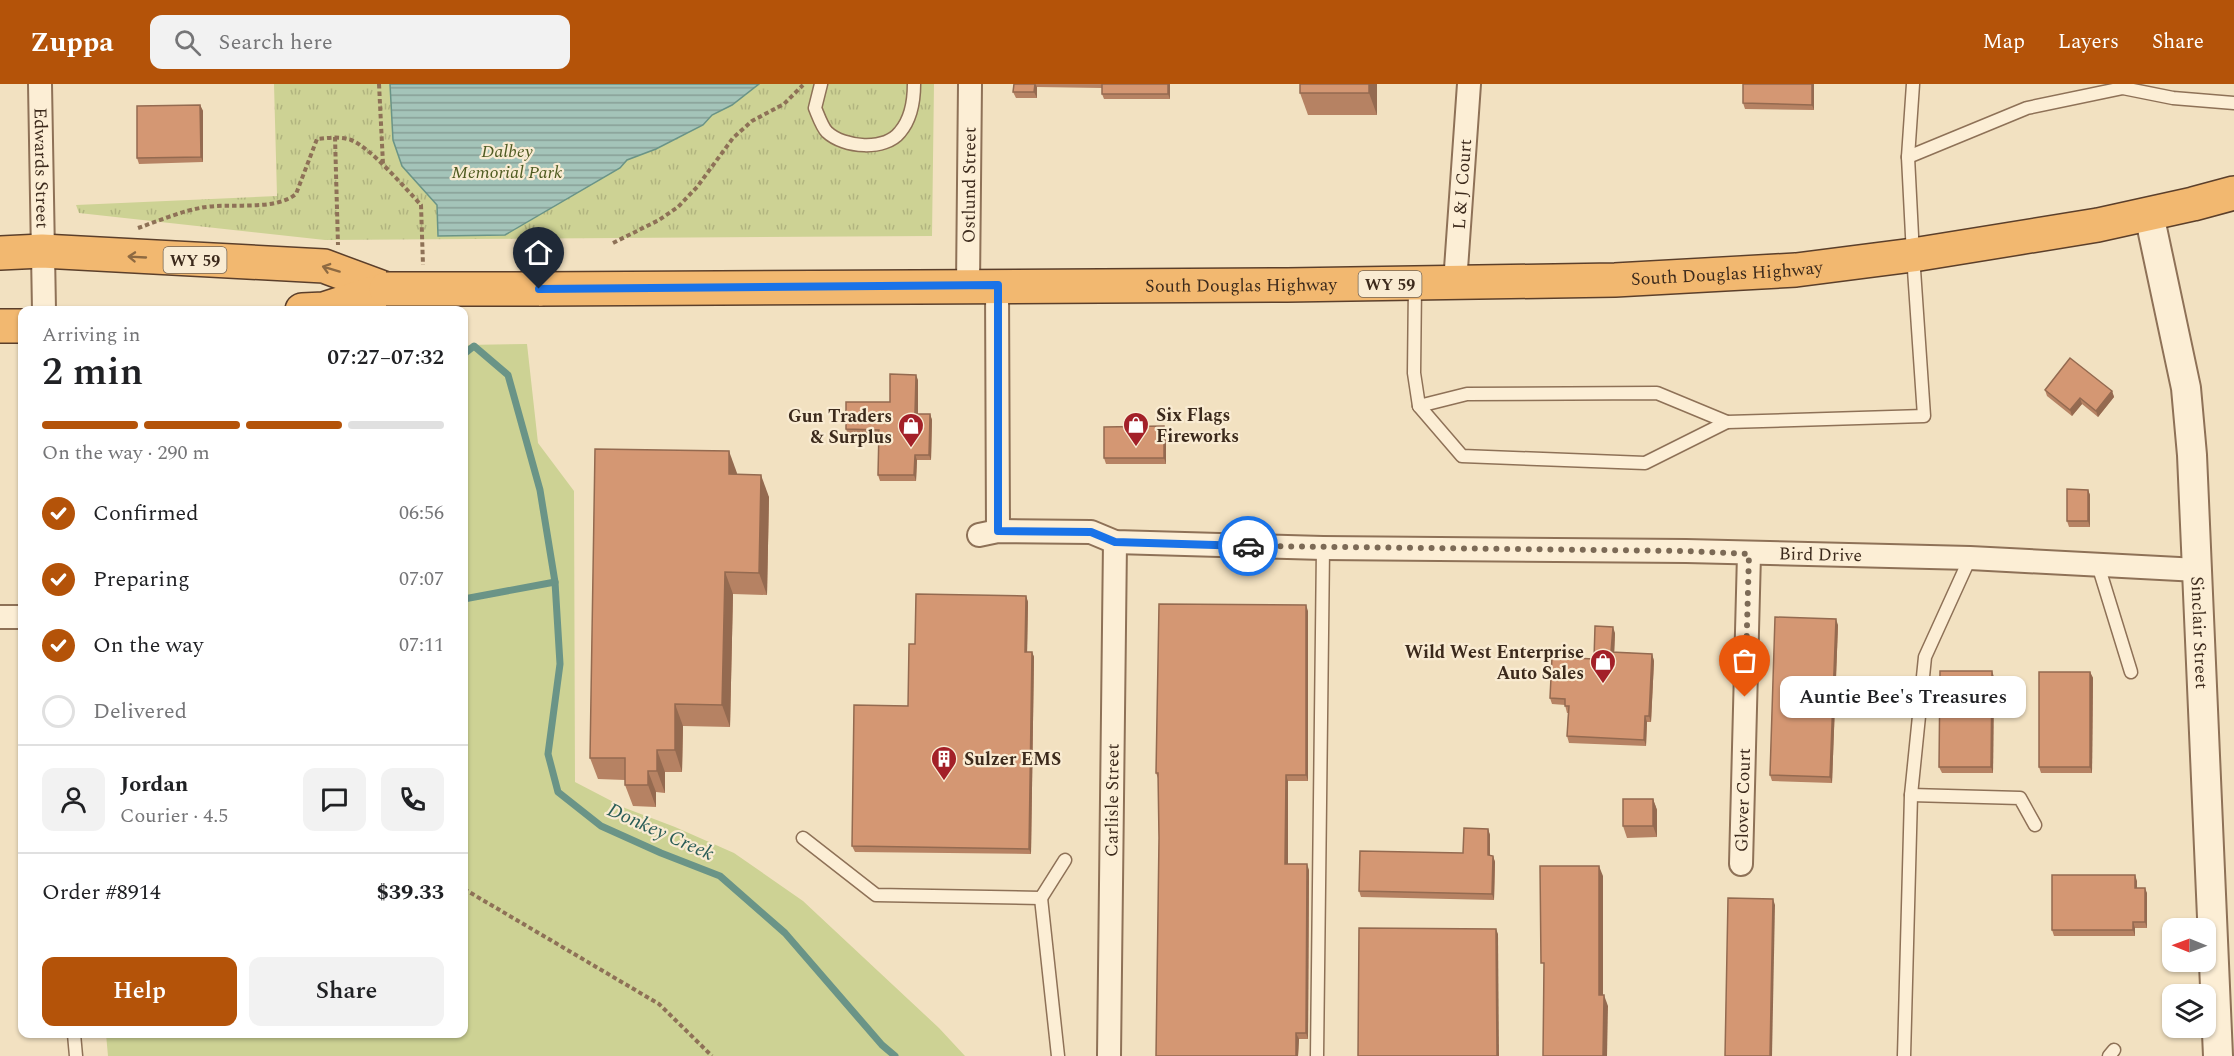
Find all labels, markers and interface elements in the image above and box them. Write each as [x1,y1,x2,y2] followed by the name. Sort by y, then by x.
[150,15,570,69] search box
[30,21,114,64] text: Zuppa
[171,26,204,59] icon: search
[219,26,333,59] text: Search here
[1983,26,2025,58] text: Map
[2058,26,2119,58] text: Layers
[2152,26,2204,58] text: Share
[26,107,56,229] street label: Edwards Street
[955,127,984,243] street label: Ostlund Street
[452,138,563,186] park label: Dalbey Memorial Park
[1446,138,1479,231] street label: L & J Court
[513,227,564,289] pin
[522,236,555,269] icon: home
[164,247,226,273] road number: WY 59
[127,251,147,262] one-way arrow
[1630,254,1826,293] street label: South Douglas Highway
[322,263,341,274] one-way arrow
[1145,271,1339,300] street label: South Douglas Highway
[1358,271,1422,297] road number: WY 59
[42,320,140,350] text: Arriving in
[327,341,444,374] text: 07:27–07:32
[42,343,143,402] text: 2 min
[1156,402,1239,450] place label: Six Flags Fireworks
[788,403,892,451] place label: Gun Traders & Surplus
[1121,410,1151,448] shop icon: Six Flags Fireworks
[896,411,926,449] shop icon: Gun Traders & Surplus
[42,438,210,468] text: On the way · 290 m
[42,497,75,530] icon: check
[93,497,199,530] text: Confirmed
[399,498,444,528] text: 06:56
[1218,516,1278,576] courier
[1232,530,1265,563] icon: car
[1778,540,1862,569] street label: Bird Drive
[42,563,75,596] icon: check
[93,563,190,596] text: Preparing
[399,564,444,594] text: 07:07
[2183,576,2215,690] street label: Sinclair Street
[42,629,75,662] icon: check
[93,629,204,662] text: On the way
[399,630,444,660] text: 07:11
[1719,635,1770,697] pin
[1404,639,1584,687] place label: Wild West Enterprise Auto Sales
[1728,644,1761,677] icon: bag
[1588,647,1618,685] shop icon: Wild West Enterprise Auto Sales
[1781,676,2027,718] callout: Auntie Bee's Treasures
[1799,682,2007,712] text: Auntie Bee's Treasures
[93,695,187,728] text: Delivered
[1098,743,1127,857] street label: Carlisle Street
[929,744,959,782] building icon: Sulzer EMS
[964,746,1061,773] place label: Sulzer EMS
[1728,748,1758,853] street label: Glover Court
[42,768,105,831] button: person
[120,768,188,801] text: Jordan
[303,768,366,831] button: chat
[381,768,444,831] button: phone
[602,795,719,869] water label: Donkey Creek
[120,801,228,831] text: Courier · 4.5
[42,876,161,909] text: Order #8914
[376,876,444,909] text: $39.33
[2162,918,2216,972] north arrow
[2162,918,2216,1038] map controls
[42,957,237,1026] button: Help
[249,957,444,1026] button: Share
[2162,984,2216,1038] button: layers

